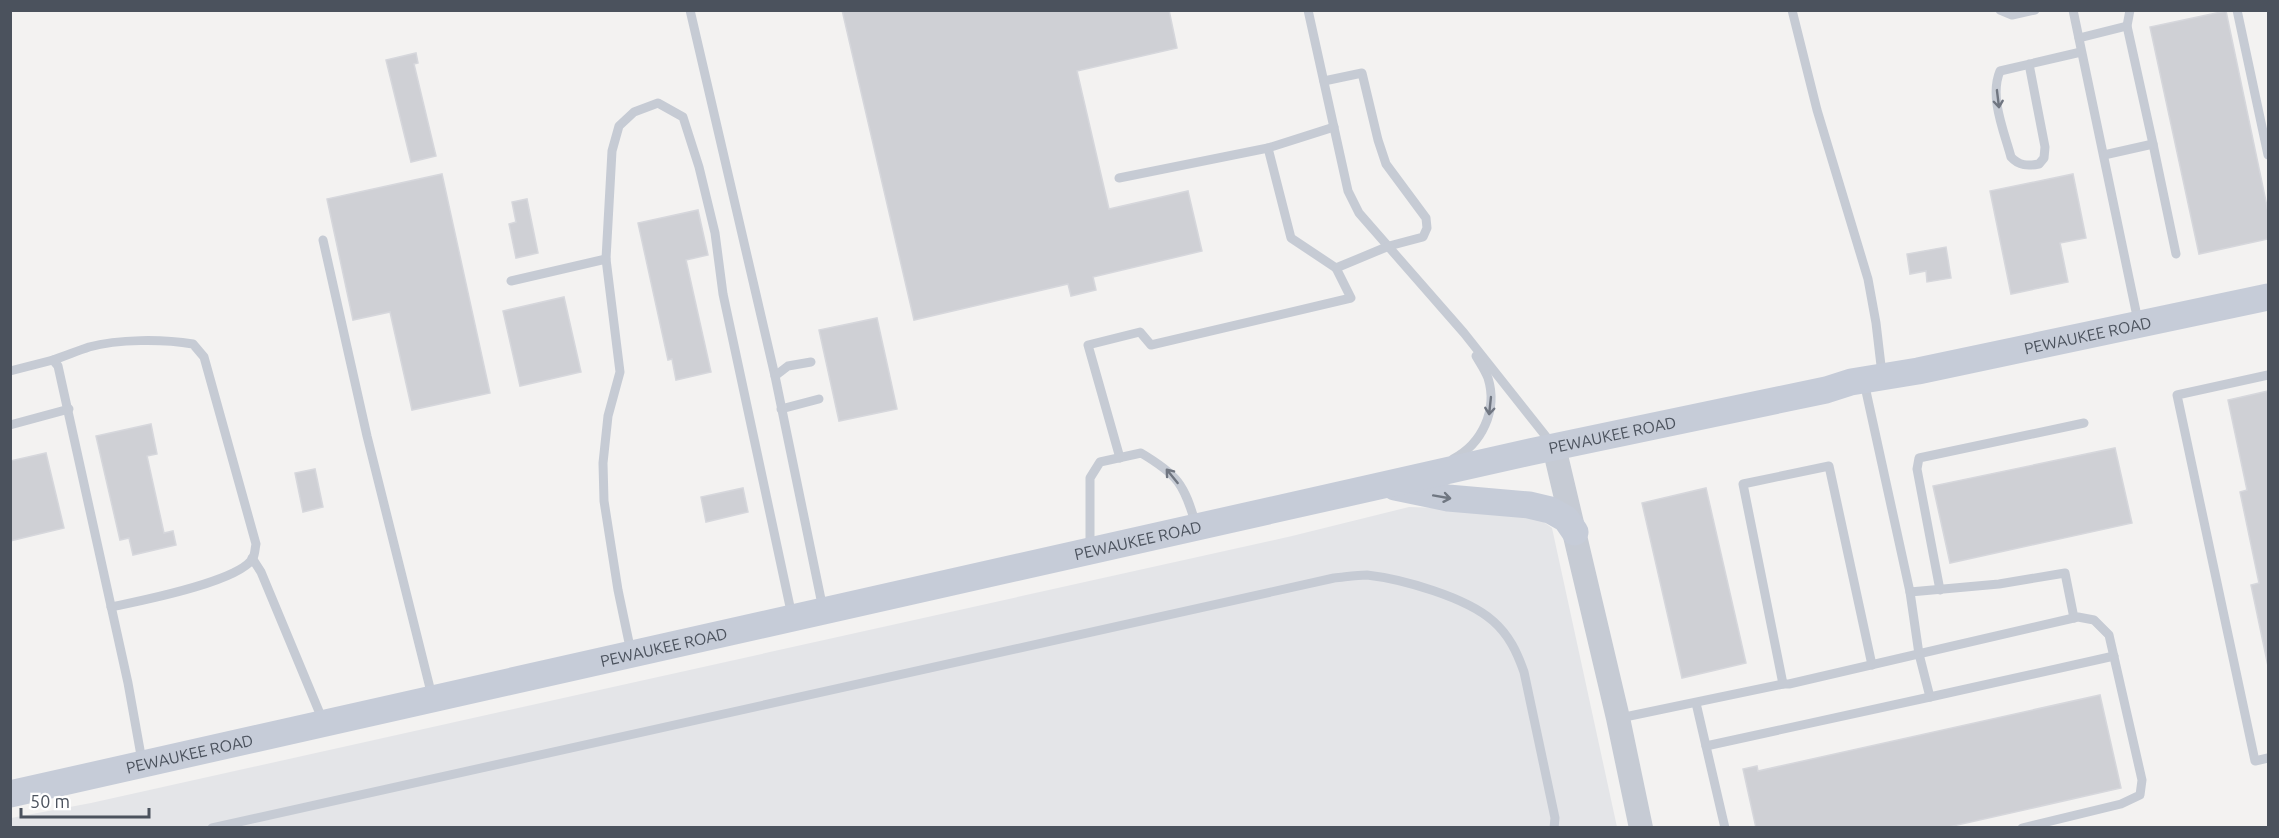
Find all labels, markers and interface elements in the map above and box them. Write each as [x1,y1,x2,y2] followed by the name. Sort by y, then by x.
[1992,89,2003,108] one-way arrow
[2022,313,2153,357] street label: PEWAUKEE ROAD
[1484,396,1495,416] one-way arrow
[1547,413,1678,457] street label: PEWAUKEE ROAD
[1166,468,1179,484] one-way arrow
[1432,492,1451,503] one-way arrow
[1073,517,1203,563] street label: PEWAUKEE ROAD
[598,624,729,670] street label: PEWAUKEE ROAD
[124,731,255,777] street label: PEWAUKEE ROAD
[21,781,148,819] scale bar
[30,791,70,811] text: 50 m

